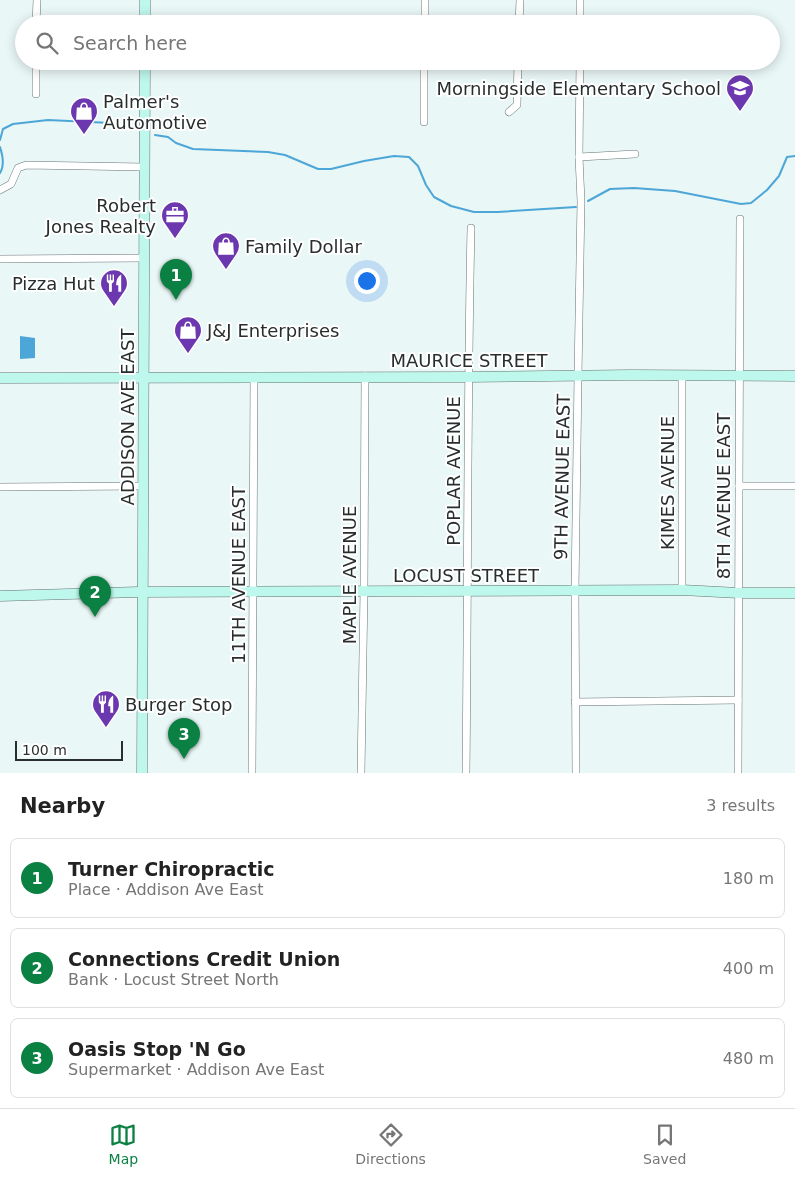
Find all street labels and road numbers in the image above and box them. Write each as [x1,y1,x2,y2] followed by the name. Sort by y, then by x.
[117,328,138,505] street label: ADDISON AVE EAST
[390,350,549,371] street label: MAURICE STREET
[550,393,574,560] street label: 9TH AVENUE EAST
[443,396,464,546] street label: POPLAR AVENUE
[713,412,734,579] street label: 8TH AVENUE EAST
[657,416,678,550] street label: KIMES AVENUE
[228,485,249,664] street label: 11TH AVENUE EAST
[339,506,360,644] street label: MAPLE AVENUE
[393,565,540,586] street label: LOCUST STREET

